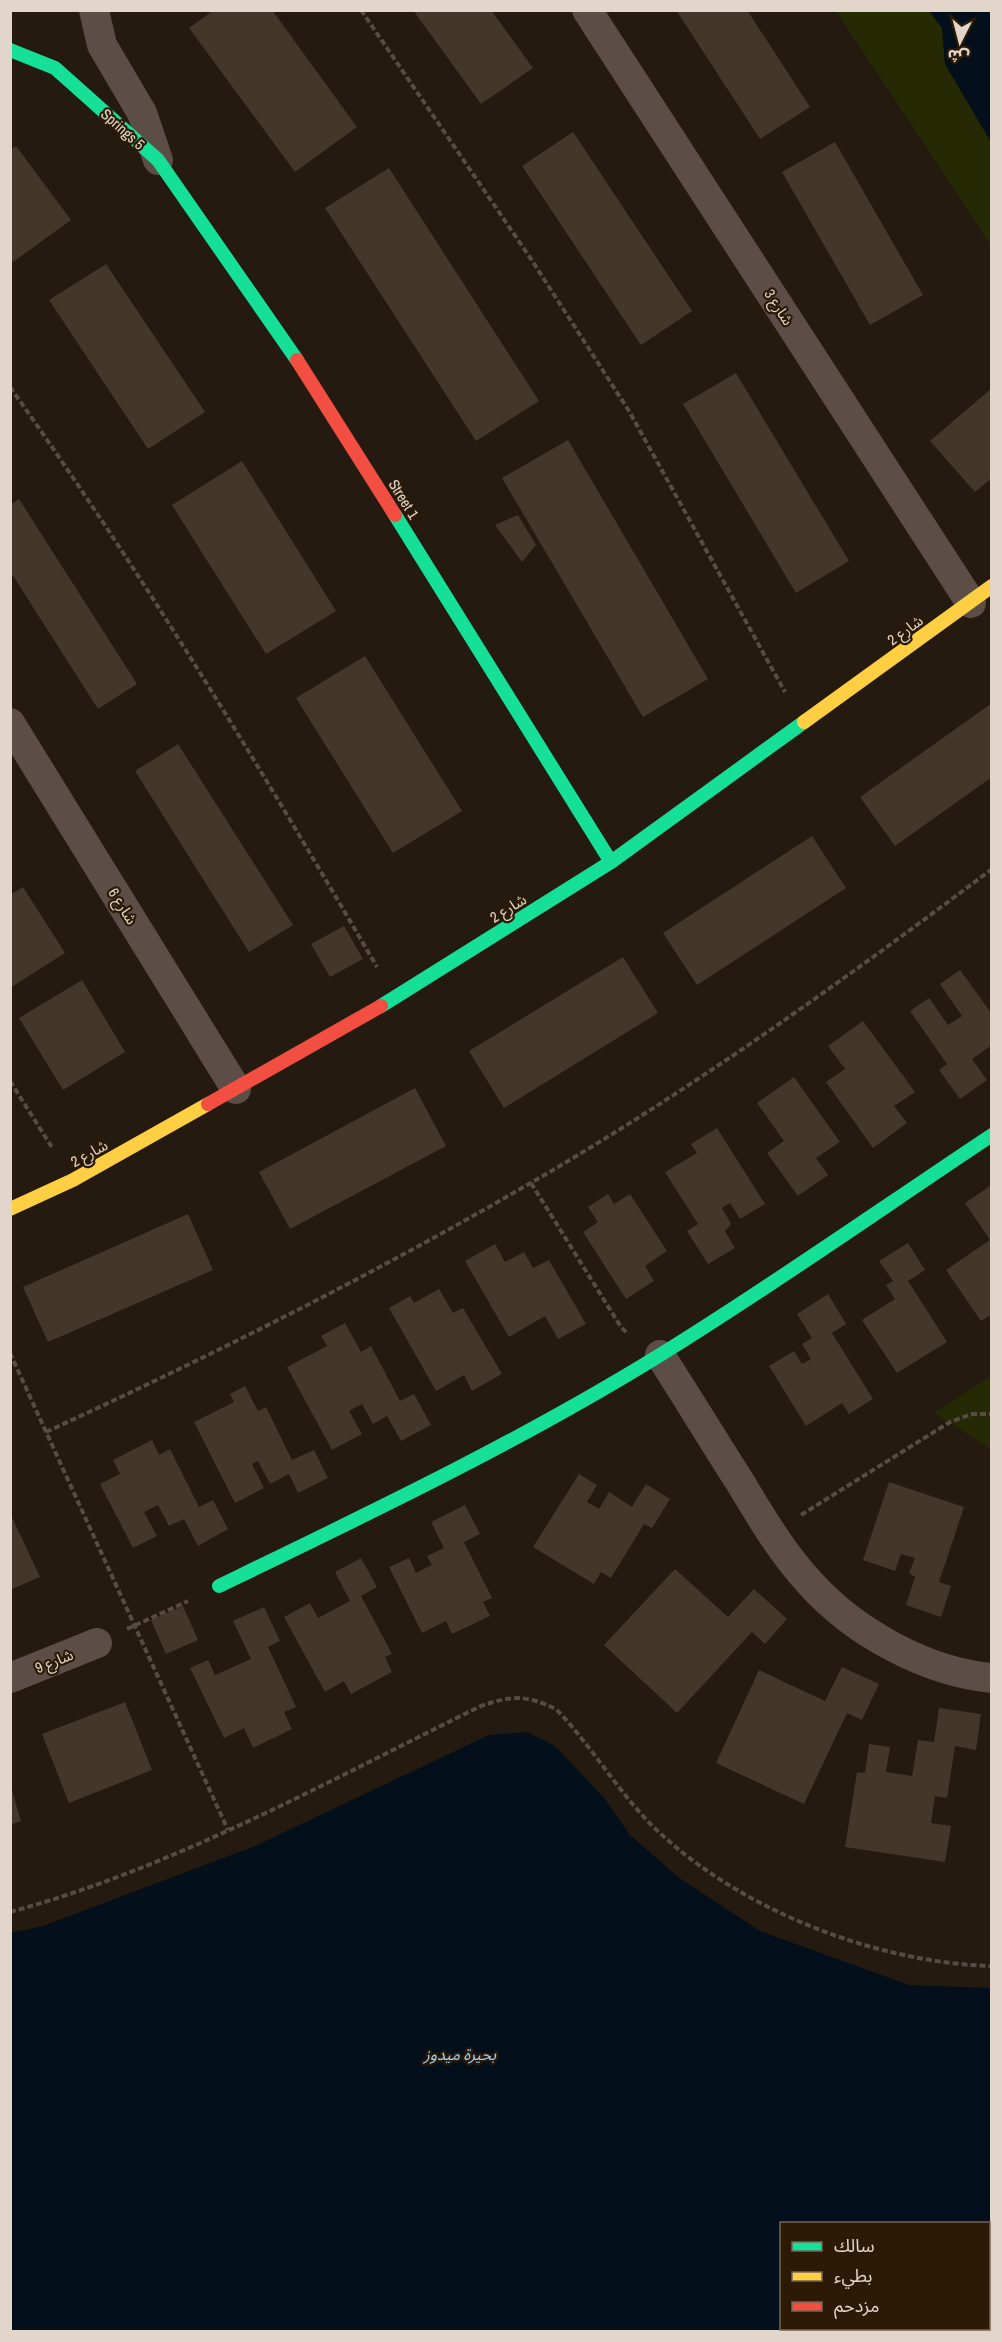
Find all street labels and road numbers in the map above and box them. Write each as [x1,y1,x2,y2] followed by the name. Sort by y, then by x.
[96,104,150,155] street label: Springs 5
[758,285,799,331] street label: شارع 3
[384,475,424,523] street label: Street 1
[883,610,929,652] street label: شارع 2
[102,884,142,930] street label: شارع 6
[486,889,532,929] street label: شارع 2
[67,1134,113,1174] street label: شارع 2
[32,1644,77,1680] street label: شارع 9

